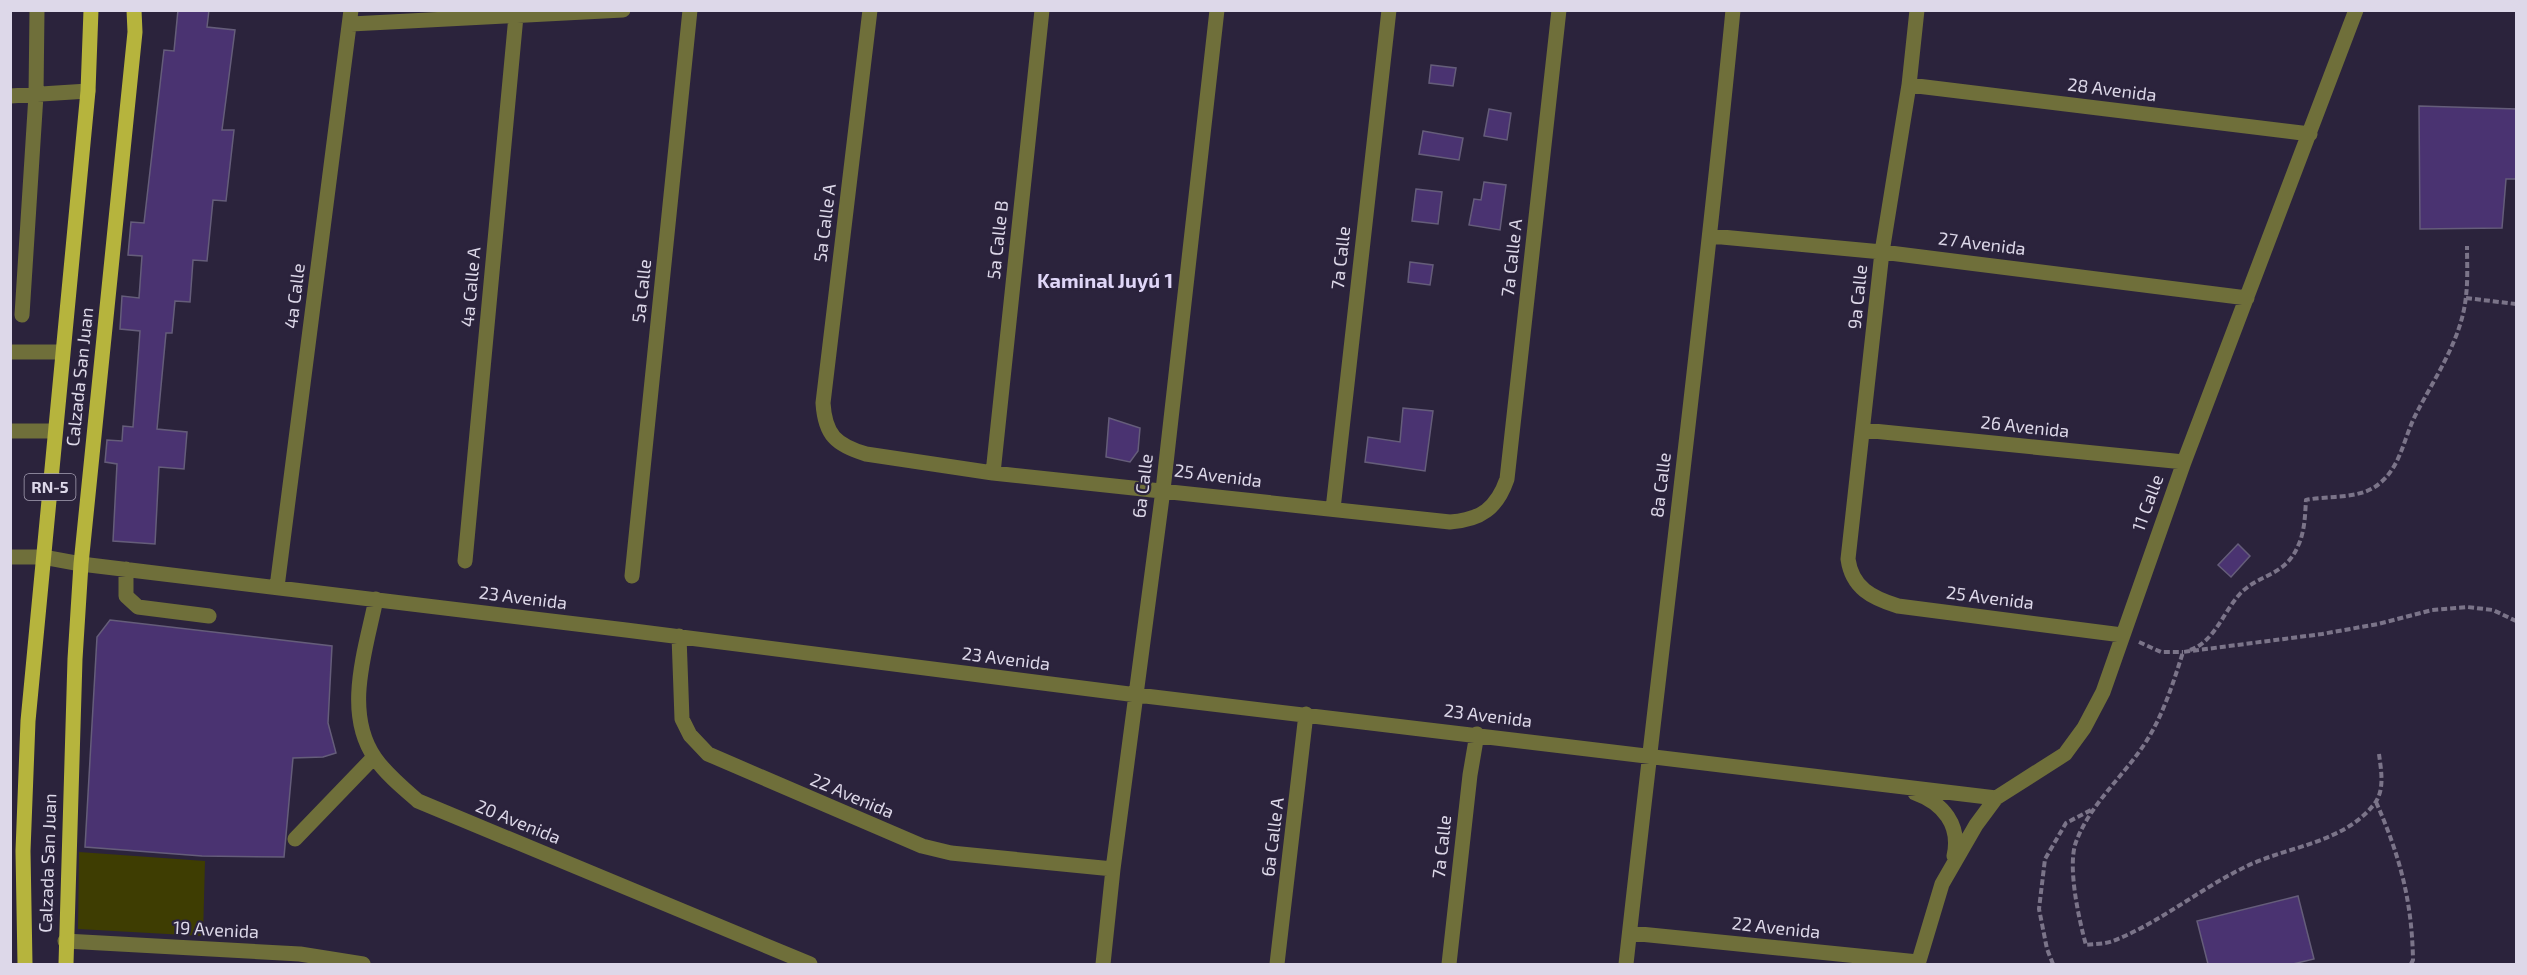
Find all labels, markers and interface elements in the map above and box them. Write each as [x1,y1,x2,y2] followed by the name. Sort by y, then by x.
[2066,73,2158,105] street label: 28 Avenida
[808,182,840,263] street label: 5a Calle A
[982,199,1012,280] street label: 5a Calle B
[1496,217,1526,298] street label: 7a Calle A
[1326,225,1354,291] street label: 7a Calle
[1937,227,2027,259] street label: 27 Avenida
[456,245,485,328] street label: 4a Calle A
[627,258,655,324] street label: 5a Calle
[279,262,309,330] street label: 4a Calle
[1843,264,1871,330] street label: 9a Calle
[1037,268,1173,293] district label: Kaminal Juyú 1
[61,306,97,447] street label: Calzada San Juan
[1980,410,2071,442] street label: 26 Avenida
[1645,451,1675,519] street label: 8a Calle
[1127,452,1157,519] street label: 6a Calle
[1173,459,1263,491] street label: 25 Avenida
[2127,471,2167,534] street label: 11 Calle
[25,474,76,500] road number: RN-5
[478,581,569,613] street label: 23 Avenida
[1945,581,2035,613] street label: 25 Avenida
[961,642,1052,674] street label: 23 Avenida
[1443,699,1534,731] street label: 23 Avenida
[807,768,898,823] street label: 22 Avenida
[34,793,60,933] street label: Calzada San Juan
[473,794,564,848] street label: 20 Avenida
[1256,795,1288,878] street label: 6a Calle A
[1427,814,1455,880] street label: 7a Calle
[1731,911,1821,943] street label: 22 Avenida
[172,916,260,942] street label: 19 Avenida

